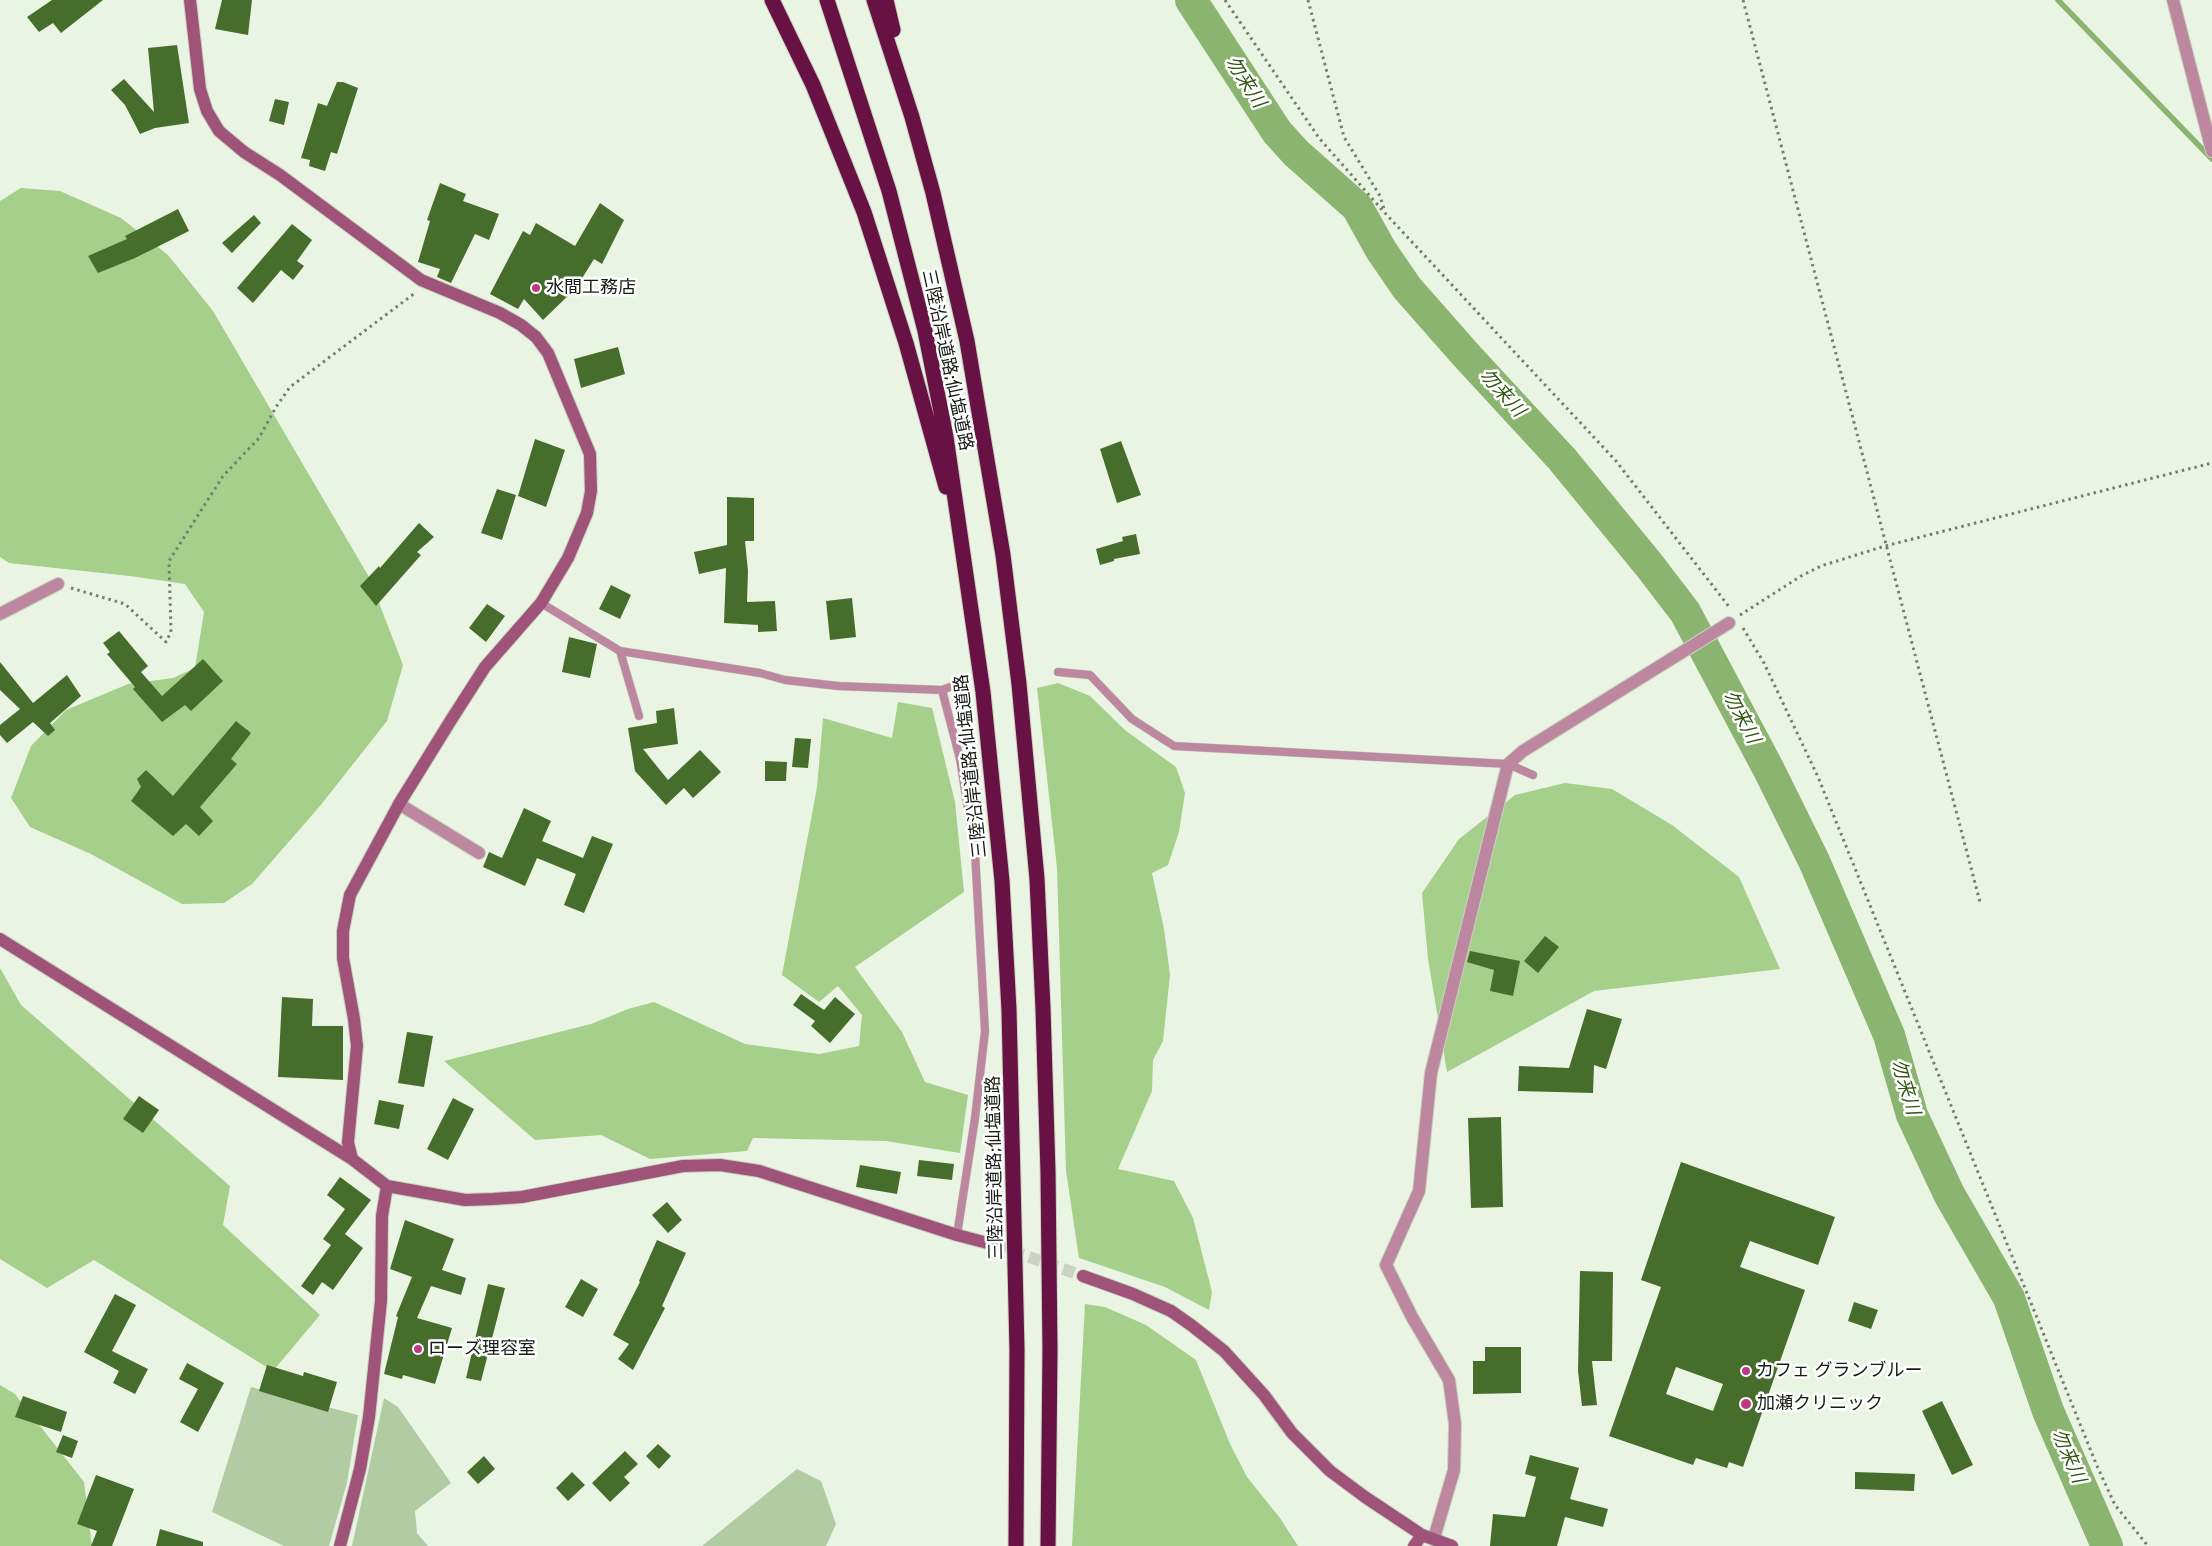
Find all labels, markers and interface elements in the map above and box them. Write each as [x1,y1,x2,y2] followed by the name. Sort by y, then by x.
[1220,52,1270,112] water label: 勿来川
[917,267,977,453] street label: 三陸沿岸道路;仙塩道路
[546,277,636,299] place label: 水間工務店
[530,282,542,294] marker: 水間工務店
[1474,364,1530,422] water label: 勿来川
[951,673,991,859] street label: 三陸沿岸道路;仙塩道路
[1718,686,1764,748] water label: 勿来川
[1886,1056,1924,1118] water label: 勿来川
[983,1075,1007,1261] street label: 三陸沿岸道路;仙塩道路
[428,1338,536,1360] place label: ローズ理容室
[412,1343,424,1355] marker: ローズ理容室
[1756,1360,1922,1382] place label: カフェ グランブルー
[1740,1365,1752,1377] marker: カフェ グランブルー
[1757,1393,1883,1415] place label: 加瀬クリニック
[1739,1397,1753,1411] marker: 加瀬クリニック
[2046,1425,2090,1487] water label: 勿来川

